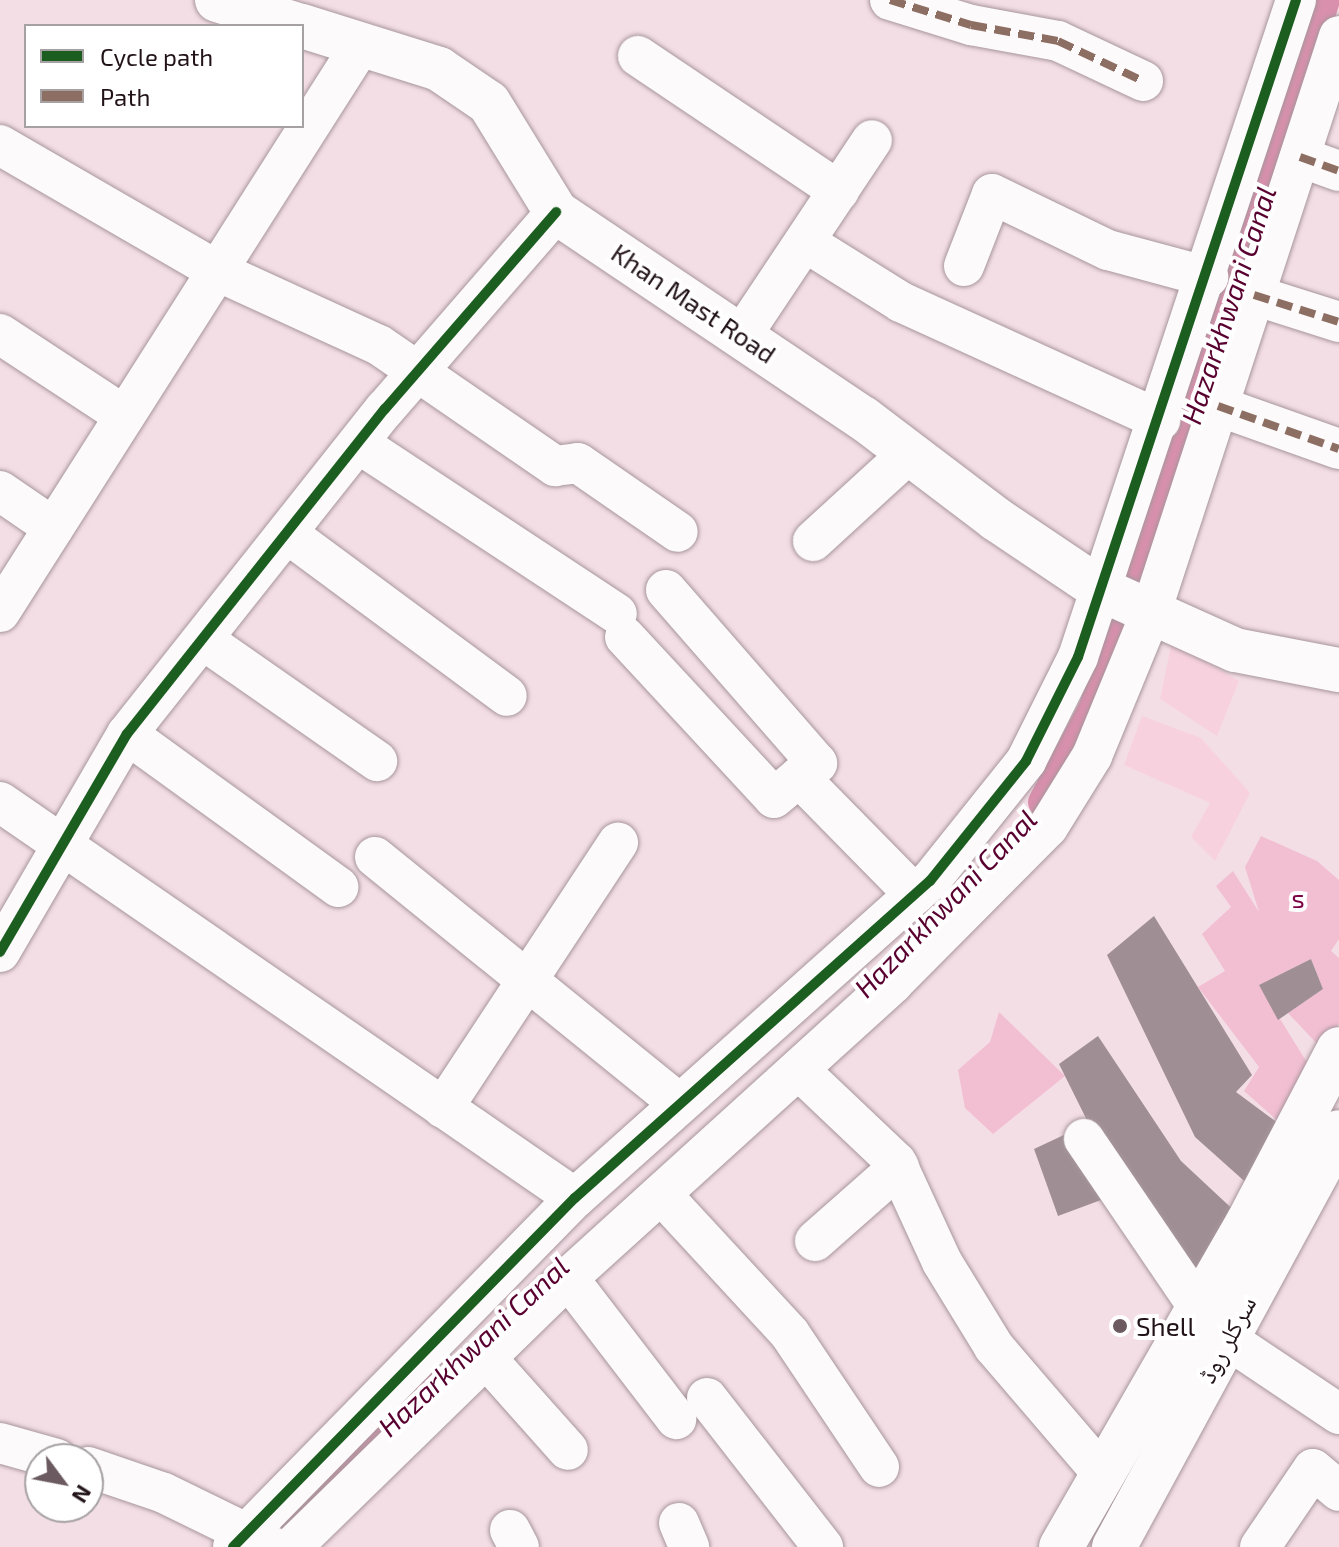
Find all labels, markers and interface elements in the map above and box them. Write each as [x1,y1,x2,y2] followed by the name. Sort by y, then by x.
[24,24,304,128] legend
[100,42,213,71] text: Cycle path
[100,82,150,111] text: Path
[1174,182,1282,428] water label: Hazarkhwani Canal
[606,237,782,369] street label: Khan Mast Road
[847,802,1043,1004] water label: Hazarkhwani Canal
[1291,882,1305,914] park label: s
[371,1249,575,1443] water label: Hazarkhwani Canal
[1190,1290,1262,1388] street label: سرکلر روڈ
[1136,1310,1195,1342] place label: Shell
[1111,1317,1129,1335] marker: Shell
[24,1443,104,1523] north arrow
[67,1481,98,1508] text: N

